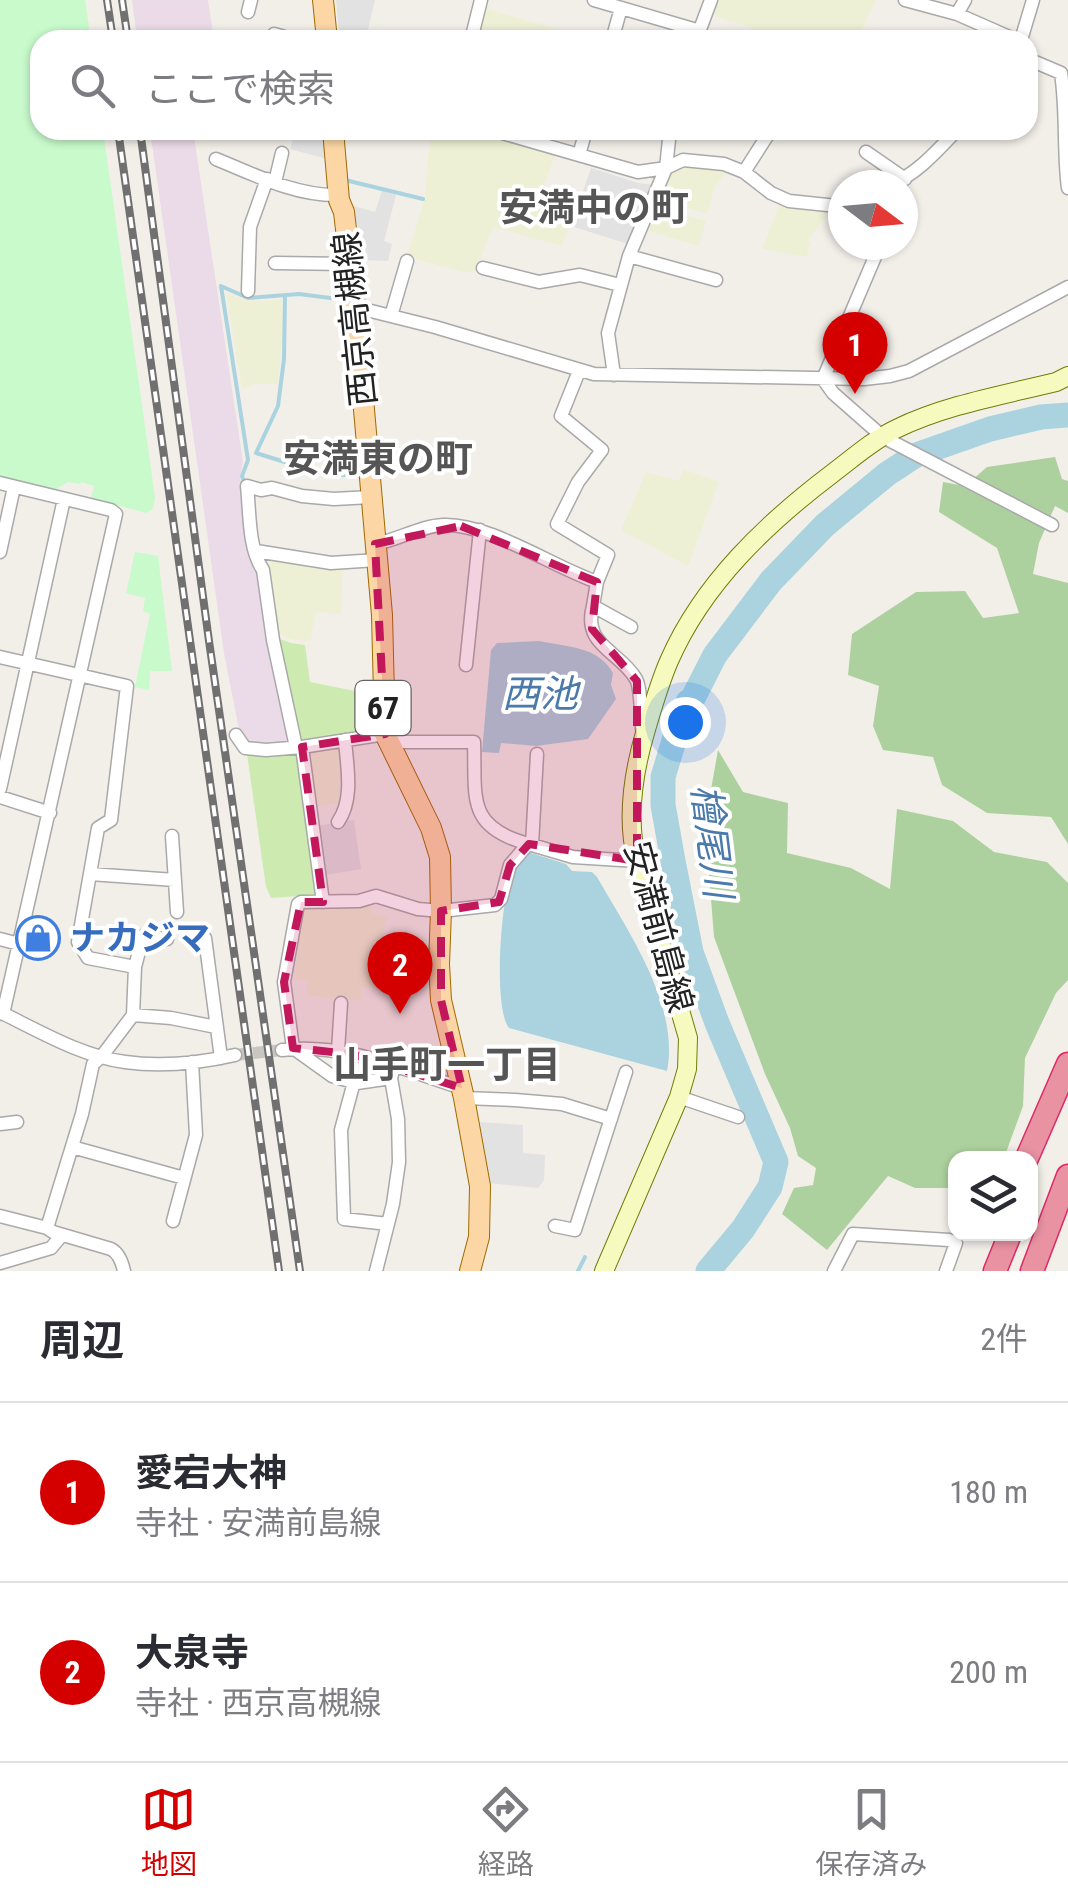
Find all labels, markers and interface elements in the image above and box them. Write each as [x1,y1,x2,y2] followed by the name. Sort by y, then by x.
[30,30,1038,140] search box
[65,58,120,113] icon: search
[145,67,335,111] text: ここで検索
[828,170,918,260] north arrow
[499,186,689,230] district label: 安満中の町
[326,230,385,408] street label: 西京高槻線
[822,312,888,394] pin: 1
[283,437,473,481] district label: 安満東の町
[502,672,582,716] water label: 西池
[356,681,410,735] road number: 67
[660,697,711,748] your location
[683,782,741,904] water label: 檜尾川
[616,837,701,1017] street label: 安満前島線
[15,915,61,961] shop icon: ナカジマ
[70,918,210,959] place label: ナカジマ
[368,932,432,1014] pin: 2
[333,1043,561,1087] district label: 山手町一丁目
[948,1151,1038,1241] map controls
[948,1151,1038,1241] button: layers
[40,1316,124,1365] text: 周辺
[980,1320,1028,1358] text: 2件
[135,1451,287,1495] text: 愛宕大神
[64,1473,81,1511] text: 1
[949,1473,1028,1511] text: 180 m
[135,1504,382,1542] text: 寺社 · 安満前島線
[135,1631,249,1675] text: 大泉寺
[64,1653,81,1691] text: 2
[949,1653,1028,1691] text: 200 m
[135,1684,382,1722] text: 寺社 · 西京高槻線
[141,1782,197,1882] tab: 地図
[478,1782,534,1882] tab: 経路
[815,1782,927,1882] tab: 保存済み

